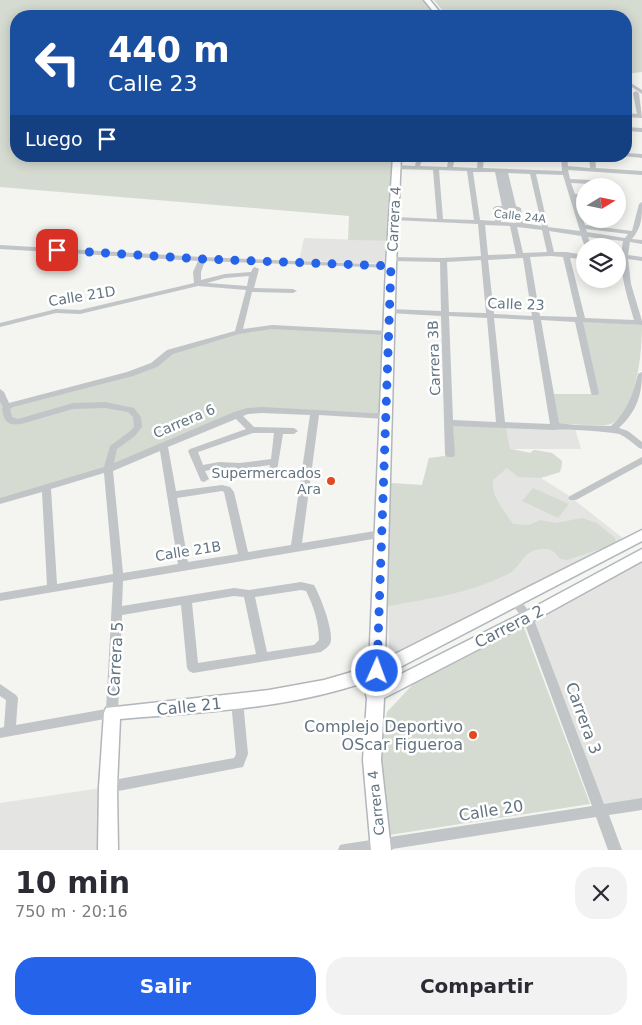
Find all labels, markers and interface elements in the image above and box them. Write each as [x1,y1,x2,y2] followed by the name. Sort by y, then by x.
[25,30,90,95] icon: left
[108,30,230,70] text: 440 m
[108,71,198,96] text: Calle 23
[93,125,121,153] icon: arrive
[25,128,83,150] text: Luego
[576,178,626,228] north arrow
[576,178,626,288] map controls
[384,186,404,252] street label: Carrera 4
[493,207,547,226] street label: Calle 24A
[36,229,78,271] pin
[43,236,71,264] icon: arrive
[576,238,626,288] button: layers
[47,283,117,309] street label: Calle 21D
[487,295,545,313] street label: Calle 23
[425,320,443,396] street label: Carrera 3B
[151,401,217,441] street label: Carrera 6
[212,465,321,497] place label: Supermercados Ara
[325,475,337,487] marker: Supermercados Ara
[154,538,222,564] street label: Calle 21B
[472,601,547,652] street label: Carrera 2
[104,621,127,697] street label: Carrera 5
[350,644,402,696] position arrow
[562,680,605,757] street label: Carrera 3
[156,694,222,719] street label: Calle 21
[304,717,463,754] place label: Complejo Deportivo OScar Figueroa
[467,729,479,741] marker: Complejo Deportivo OScar Figueroa
[365,769,387,836] street label: Carrera 4
[457,796,525,825] street label: Calle 20
[15,865,130,900] text: 10 min
[575,867,627,919] button: close
[15,902,128,921] text: 750 m · 20:16
[15,957,316,1015] button: Salir
[326,957,627,1015] button: Compartir

